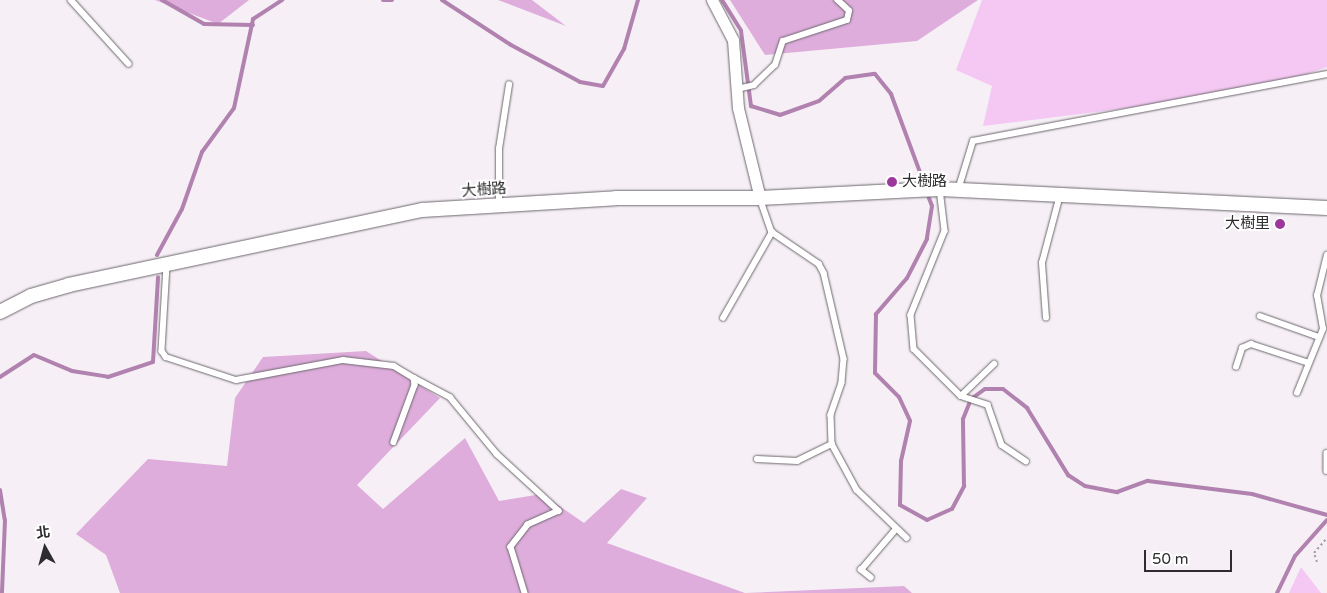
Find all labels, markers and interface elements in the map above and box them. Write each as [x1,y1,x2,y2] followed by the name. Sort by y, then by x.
[902,173,947,191] place label: 大樹路
[886,176,898,188] marker: 大樹路
[461,179,507,201] street label: 大樹路
[1225,215,1270,233] place label: 大樹里
[1274,218,1286,230] marker: 大樹里
[20,523,70,573] north arrow
[35,523,51,542] text: 北
[1147,540,1234,572] scale bar
[1152,550,1189,568] text: 50 m

